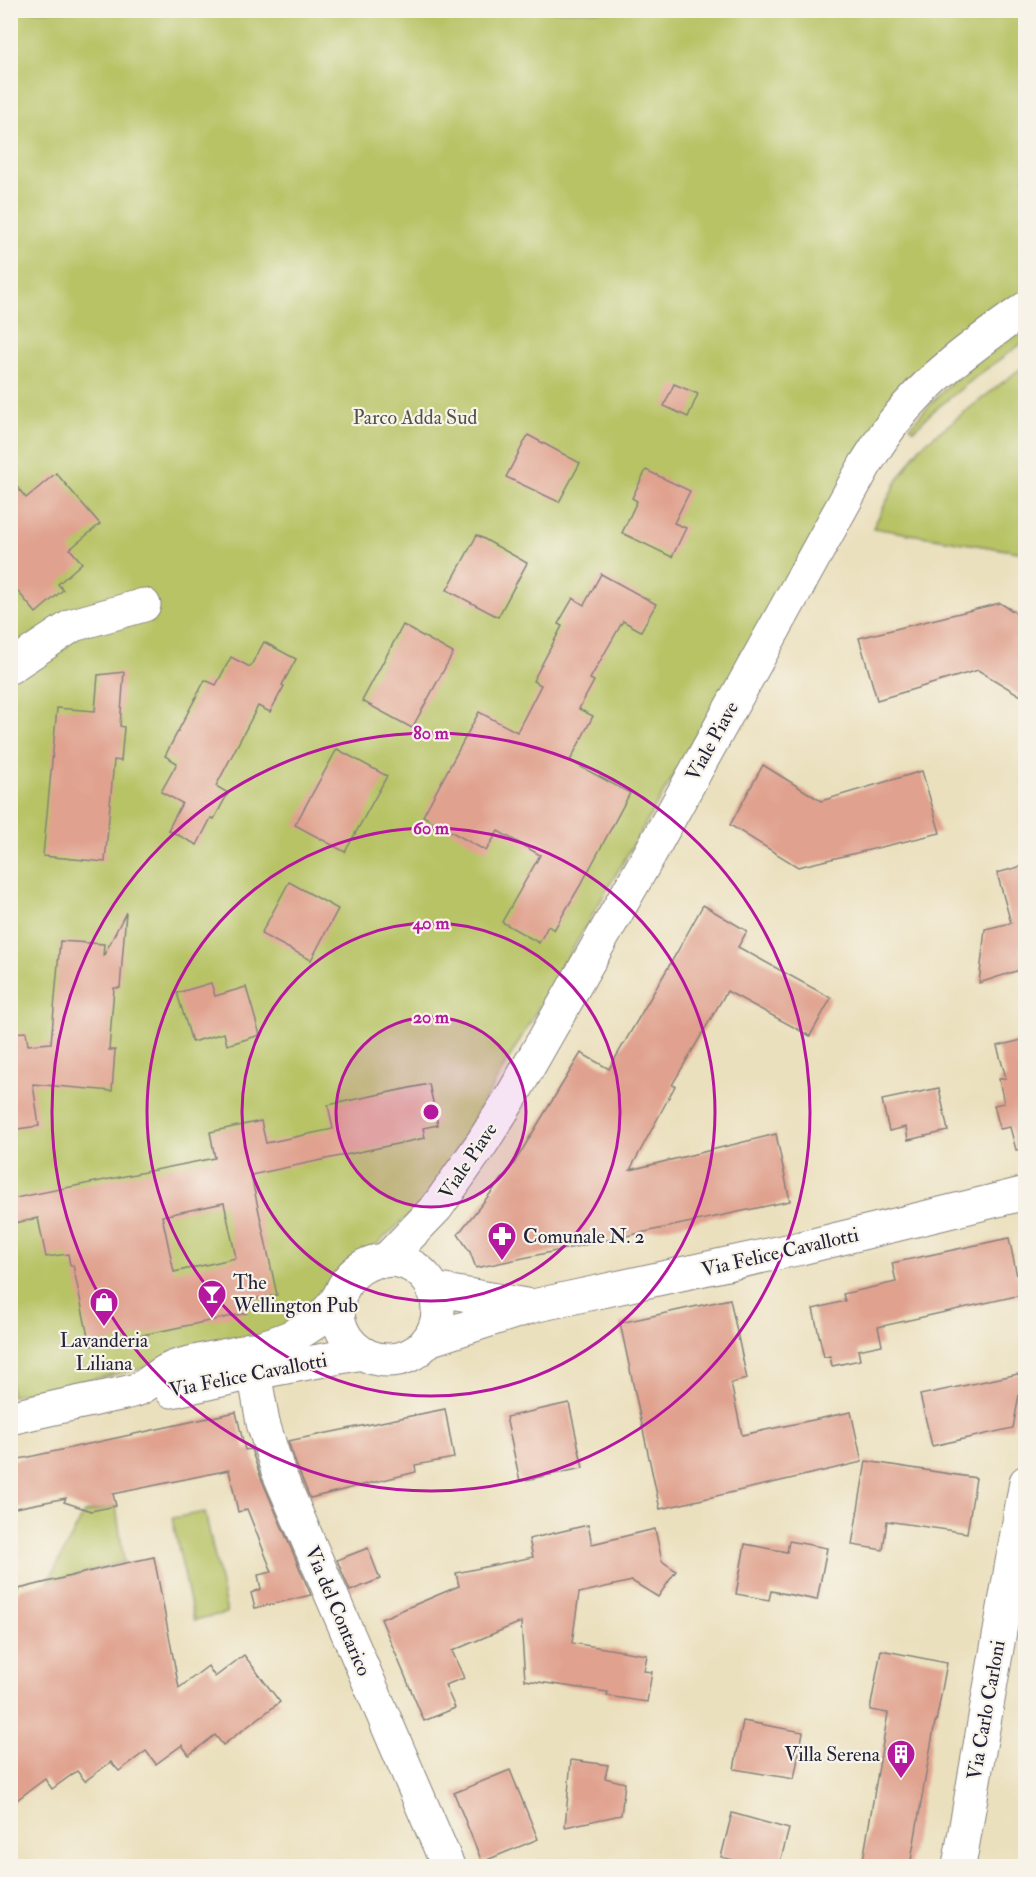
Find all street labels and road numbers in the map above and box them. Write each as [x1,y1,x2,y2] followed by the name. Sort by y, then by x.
[680,697,744,785] street label: Viale Piave
[433,1118,503,1204] street label: Viale Piave
[699,1222,861,1282] street label: Via Felice Cavallotti
[167,1347,329,1403] street label: Via Felice Cavallotti
[299,1542,377,1680] street label: Via del Contarico
[961,1638,1011,1782] street label: Via Carlo Carloni

